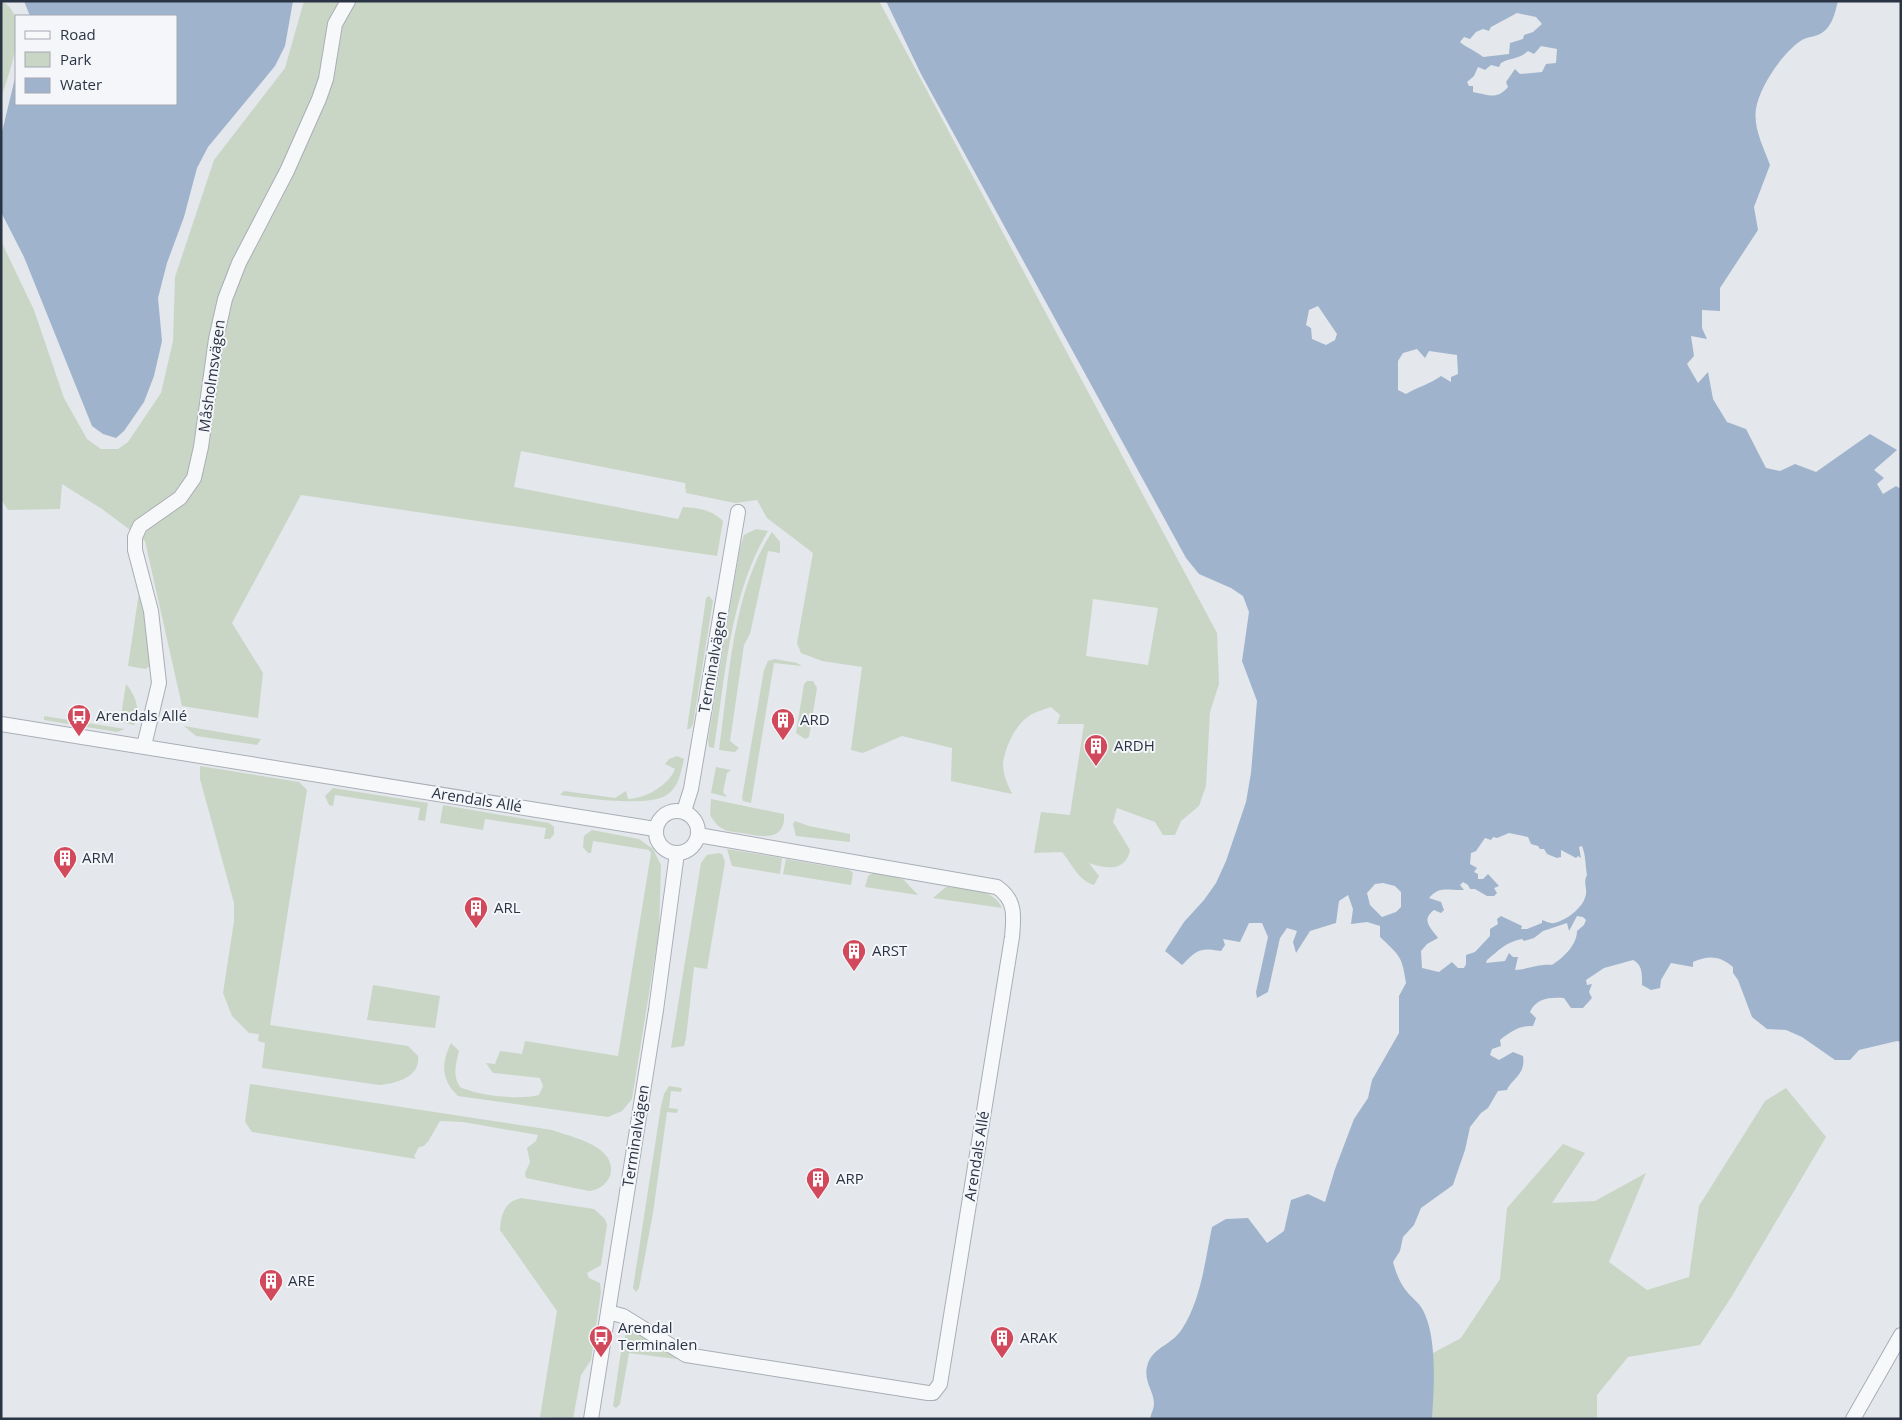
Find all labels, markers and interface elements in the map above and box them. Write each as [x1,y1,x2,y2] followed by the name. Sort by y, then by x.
[15,15,178,105] legend
[60,24,96,44] text: Road
[60,49,91,69] text: Park
[60,74,102,94] text: Water
[193,318,229,434] street label: Måsholmsvägen
[693,609,731,714] street label: Terminalvägen
[66,703,92,737] bus stop icon: Arendals Allé
[96,705,187,725] place label: Arendals Allé
[770,707,796,741] building icon: ARD
[800,709,830,729] place label: ARD
[1083,733,1109,767] building icon: ARDH
[1114,735,1155,755] place label: ARDH
[431,782,524,816] street label: Arendals Allé
[52,845,78,879] building icon: ARM
[82,847,114,867] place label: ARM
[463,895,489,929] building icon: ARL
[494,897,521,917] place label: ARL
[841,938,867,972] building icon: ARST
[872,940,908,960] place label: ARST
[617,1083,653,1188] street label: Terminalvägen
[959,1109,993,1202] street label: Arendals Allé
[805,1166,831,1200] building icon: ARP
[836,1168,864,1188] place label: ARP
[258,1268,284,1302] building icon: ARE
[288,1270,315,1290] place label: ARE
[618,1317,697,1354] place label: Arendal Terminalen
[588,1324,614,1358] bus stop icon: Arendal Terminalen
[989,1325,1015,1359] building icon: ARAK
[1020,1327,1058,1347] place label: ARAK

